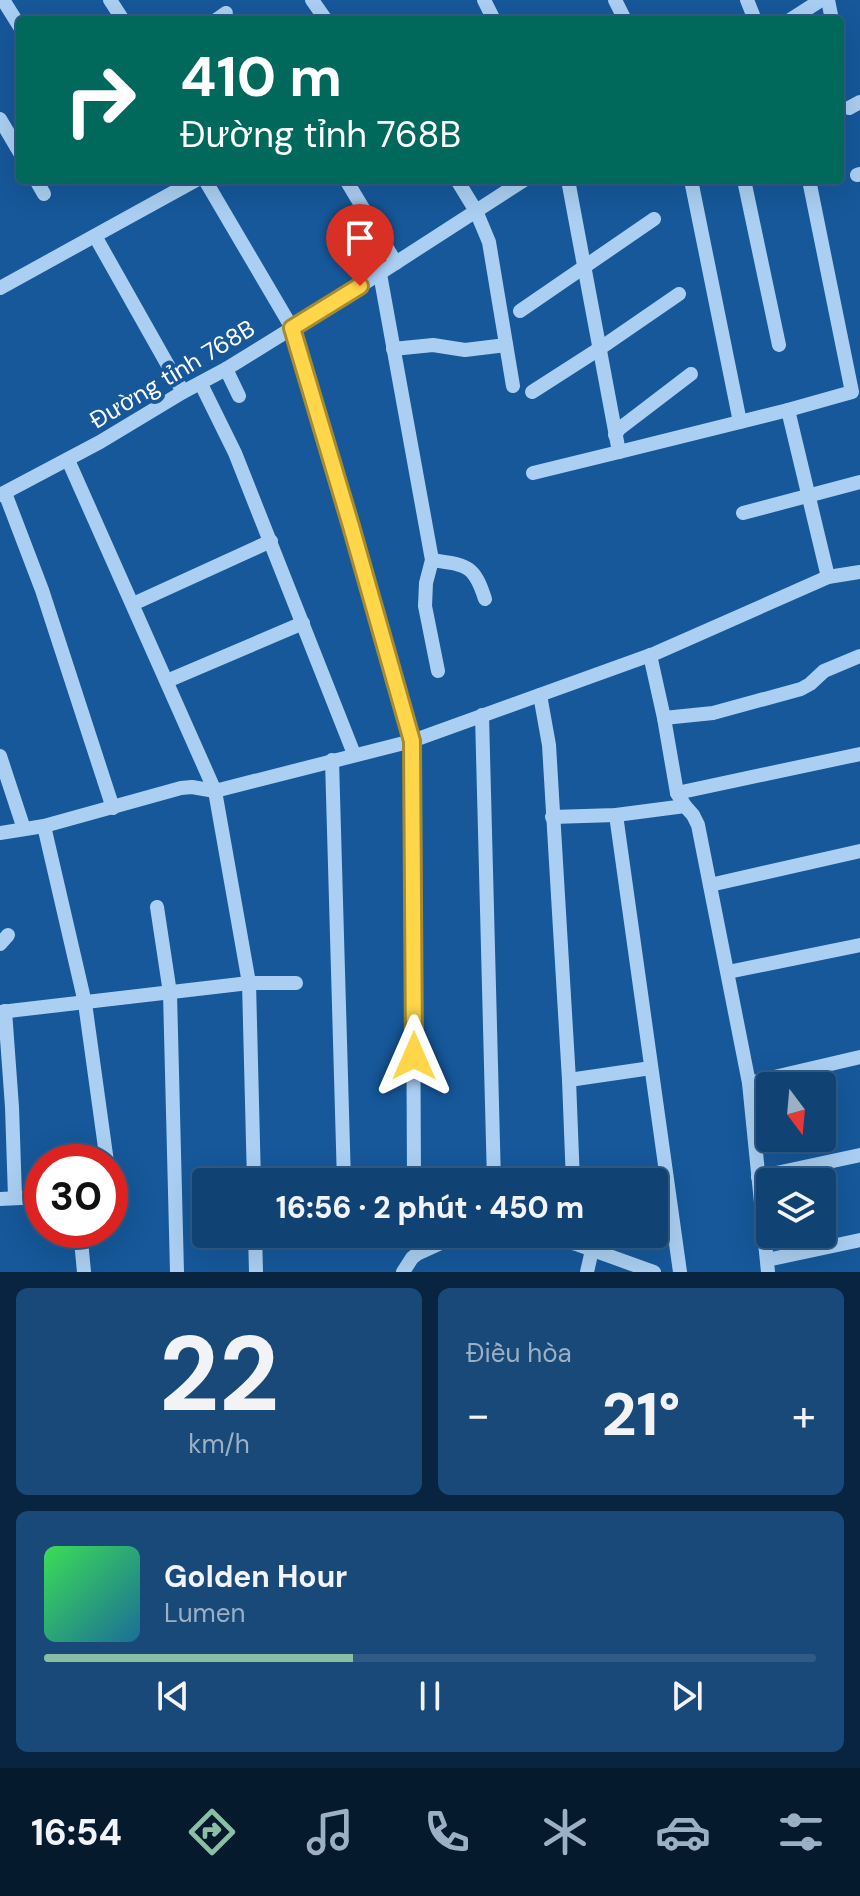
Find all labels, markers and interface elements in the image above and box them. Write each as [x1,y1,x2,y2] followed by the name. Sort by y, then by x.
[180,40,342,113] text: 410 m
[48,48,152,152] icon: right
[180,111,461,158] text: Đường tỉnh 768B
[326,204,394,286] pin
[338,216,382,260] icon: arrive
[84,312,260,436] street label: Đường tỉnh 768B
[372,1014,456,1098] position arrow
[756,1072,836,1152] north arrow
[756,1072,836,1248] map controls
[24,1144,128,1248] speed limit sign: 30
[756,1168,836,1248] button: layers
[276,1188,584,1227] text: 16:56 · 2 phút · 450 m
[159,1307,279,1442] text: 22
[466,1336,572,1370] text: Điều hòa
[602,1375,680,1454] text: 21°
[466,1386,490,1444] text: −
[792,1386,816,1444] text: +
[188,1427,250,1461] text: km/h
[164,1557,347,1596] text: Golden Hour
[164,1596,245,1630] text: Lumen
[151,1674,195,1718] icon: previous
[408,1674,452,1718] icon: pause
[665,1674,709,1718] icon: next
[184,1804,240,1860] icon: directions
[302,1804,358,1860] icon: music
[419,1804,475,1860] icon: phone
[537,1804,593,1860] icon: climate
[655,1804,711,1860] icon: car
[773,1804,829,1860] icon: filters
[31,1809,122,1856] text: 16:54

